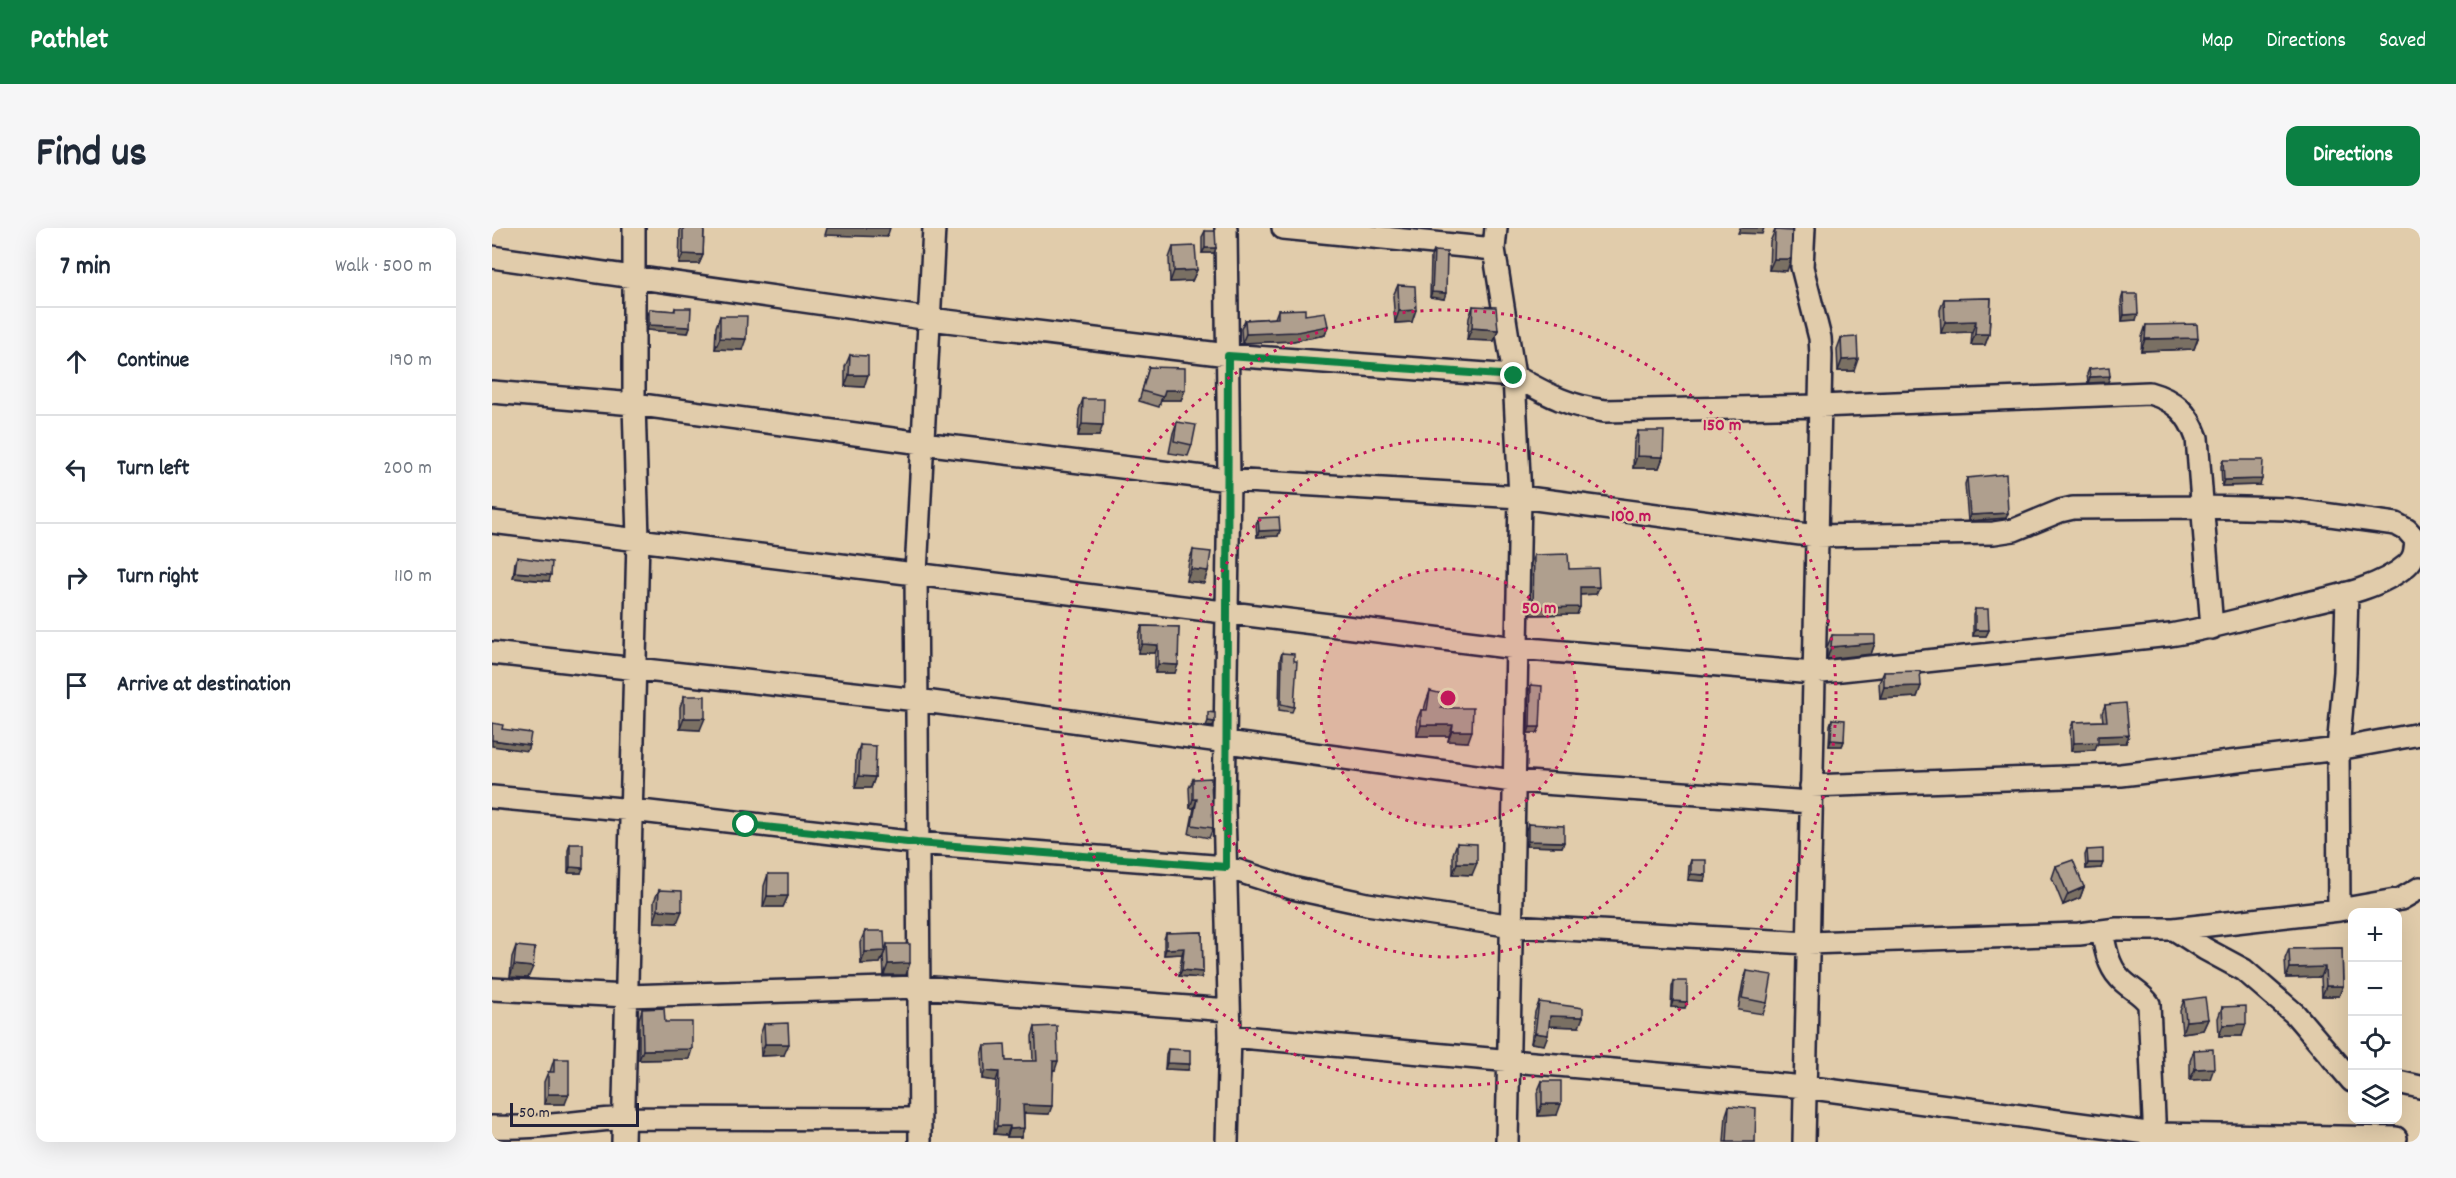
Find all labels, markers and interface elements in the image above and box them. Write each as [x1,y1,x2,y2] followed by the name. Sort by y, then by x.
[30,22,108,62] text: Pathlet
[2202,27,2233,57] text: Map
[2266,27,2346,57] text: Directions
[2379,27,2426,57] text: Saved
[36,126,147,186] text: Find us
[2286,126,2420,186] button: Directions
[60,249,111,286] text: 7 min
[335,253,432,281] text: Walk · 500 m
[60,345,93,378] icon: ahead
[117,346,189,377] text: Continue
[389,347,432,375] text: 190 m
[1500,362,1526,388] route end
[1703,414,1741,439] text: 150 m
[60,453,93,486] icon: left
[117,454,189,485] text: Turn left
[383,455,432,483] text: 200 m
[1611,505,1651,530] text: 100 m
[60,561,93,594] icon: right
[117,562,199,593] text: Turn right
[394,563,432,591] text: 110 m
[1522,597,1556,622] text: 50 m
[60,669,93,702] icon: arrive
[117,670,291,701] text: Arrive at destination
[1438,688,1458,708] centre of rings
[732,811,758,837] route start
[2348,908,2402,1124] map controls
[2348,908,2402,962] button: +
[2348,962,2402,1016] button: −
[2348,1016,2402,1070] button: locate
[2348,1070,2402,1124] button: layers
[510,1100,639,1128] scale bar
[519,1102,550,1125] text: 50 m

